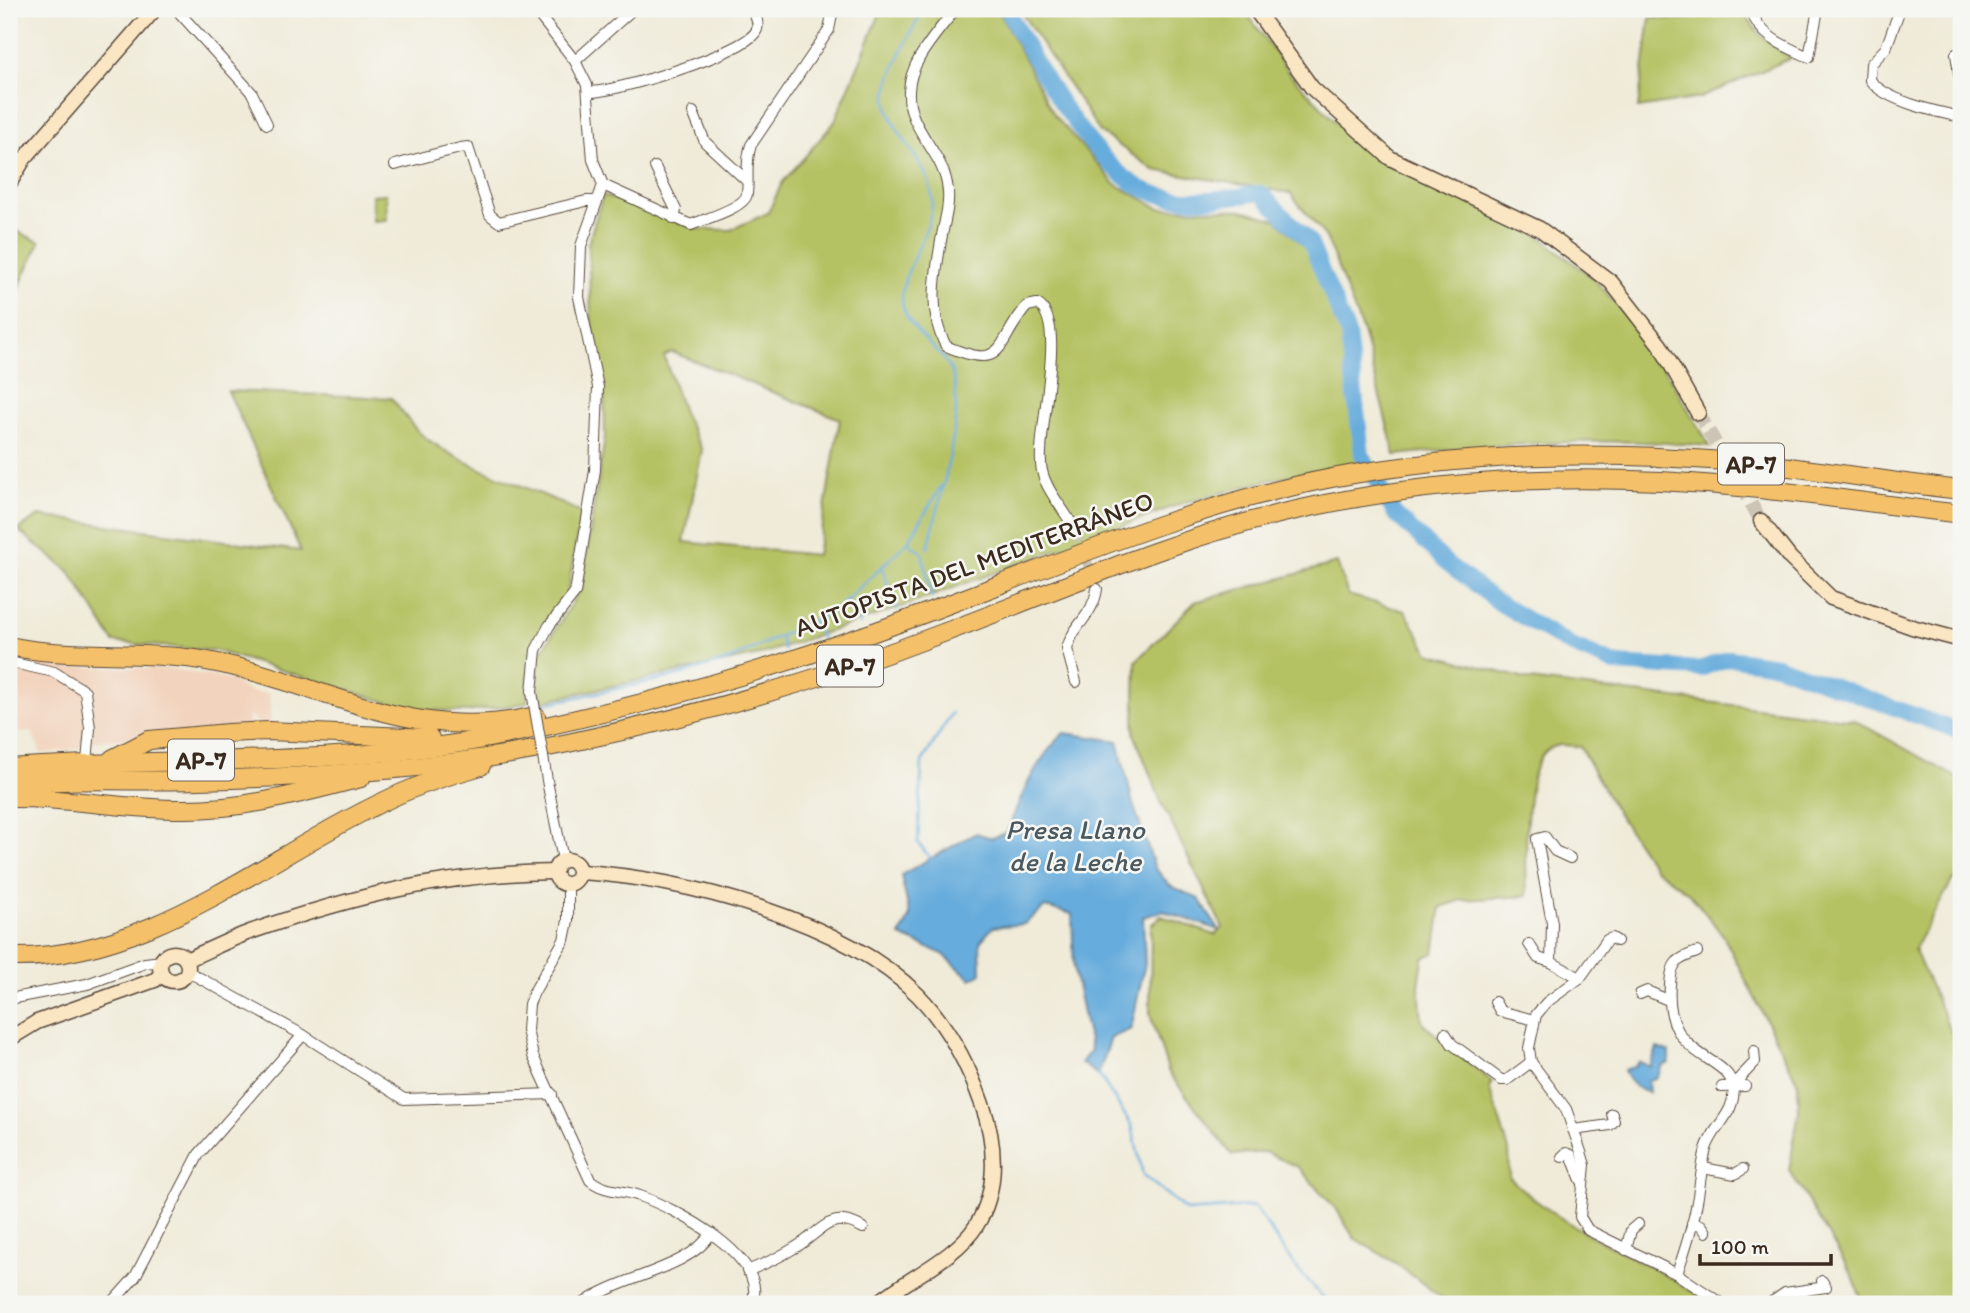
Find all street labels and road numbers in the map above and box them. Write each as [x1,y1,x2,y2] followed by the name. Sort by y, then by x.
[1718,444,1784,485] road number: AP-7
[790,484,1158,644] street label: AUTOPISTA DEL MEDITERRÁNEO
[817,646,883,686] road number: AP-7
[168,740,234,780] road number: AP-7

